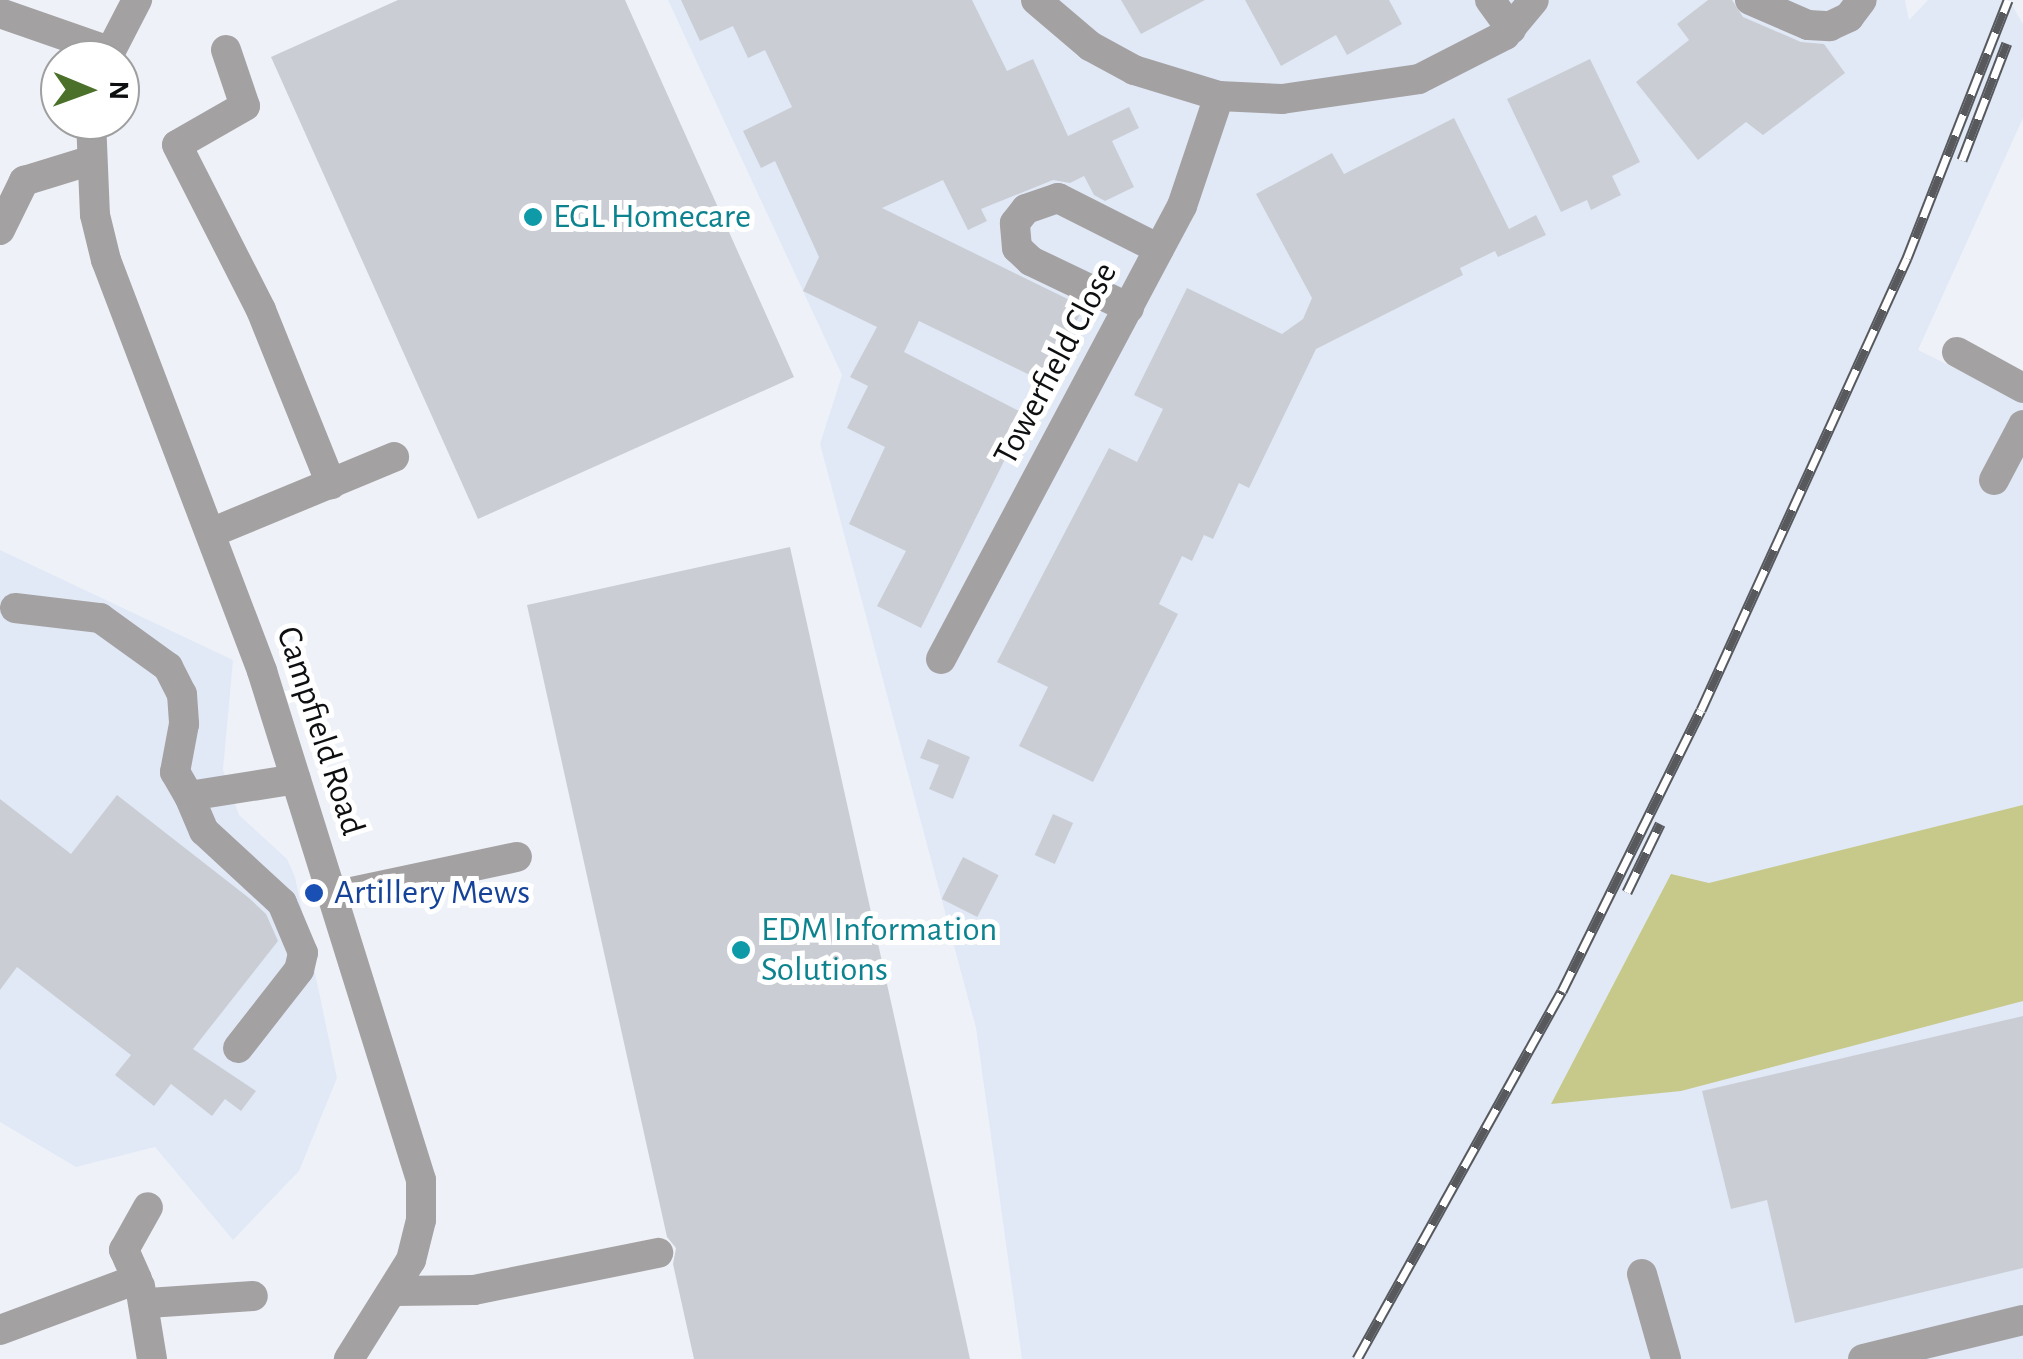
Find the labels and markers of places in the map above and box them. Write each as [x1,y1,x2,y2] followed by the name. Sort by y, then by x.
[553,196,751,238] place label: EGL Homecare
[522,206,544,228] marker: EGL Homecare
[334,872,530,914] place label: Artillery Mews
[303,882,325,904] marker: Artillery Mews
[761,909,997,991] place label: EDM Information Solutions
[730,939,752,961] marker: EDM Information Solutions

